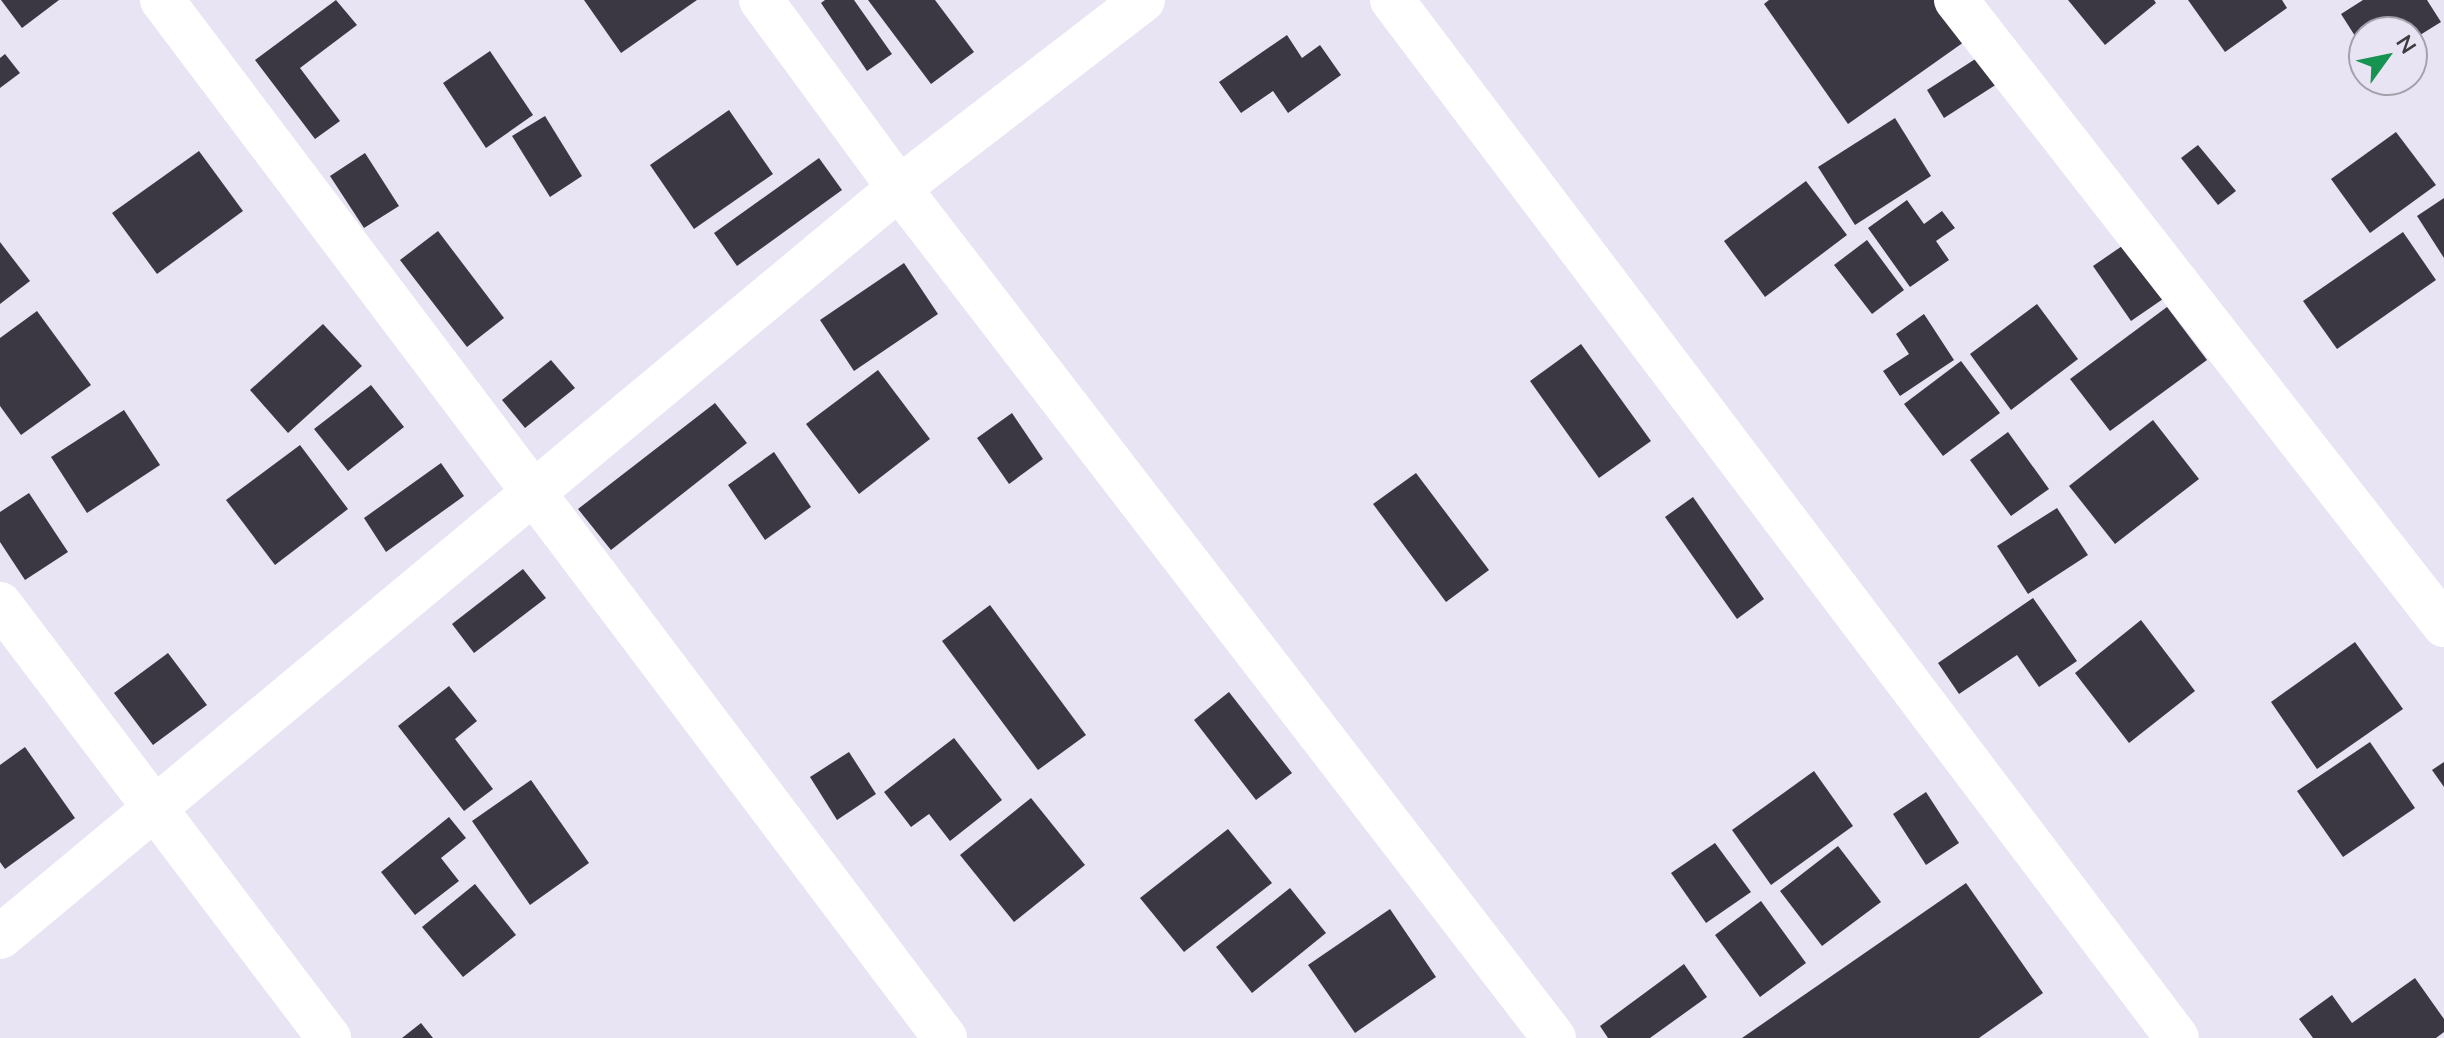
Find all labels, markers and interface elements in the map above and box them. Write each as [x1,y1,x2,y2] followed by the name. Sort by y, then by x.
[2348,16,2428,96] north arrow
[2390,29,2423,59] text: N

